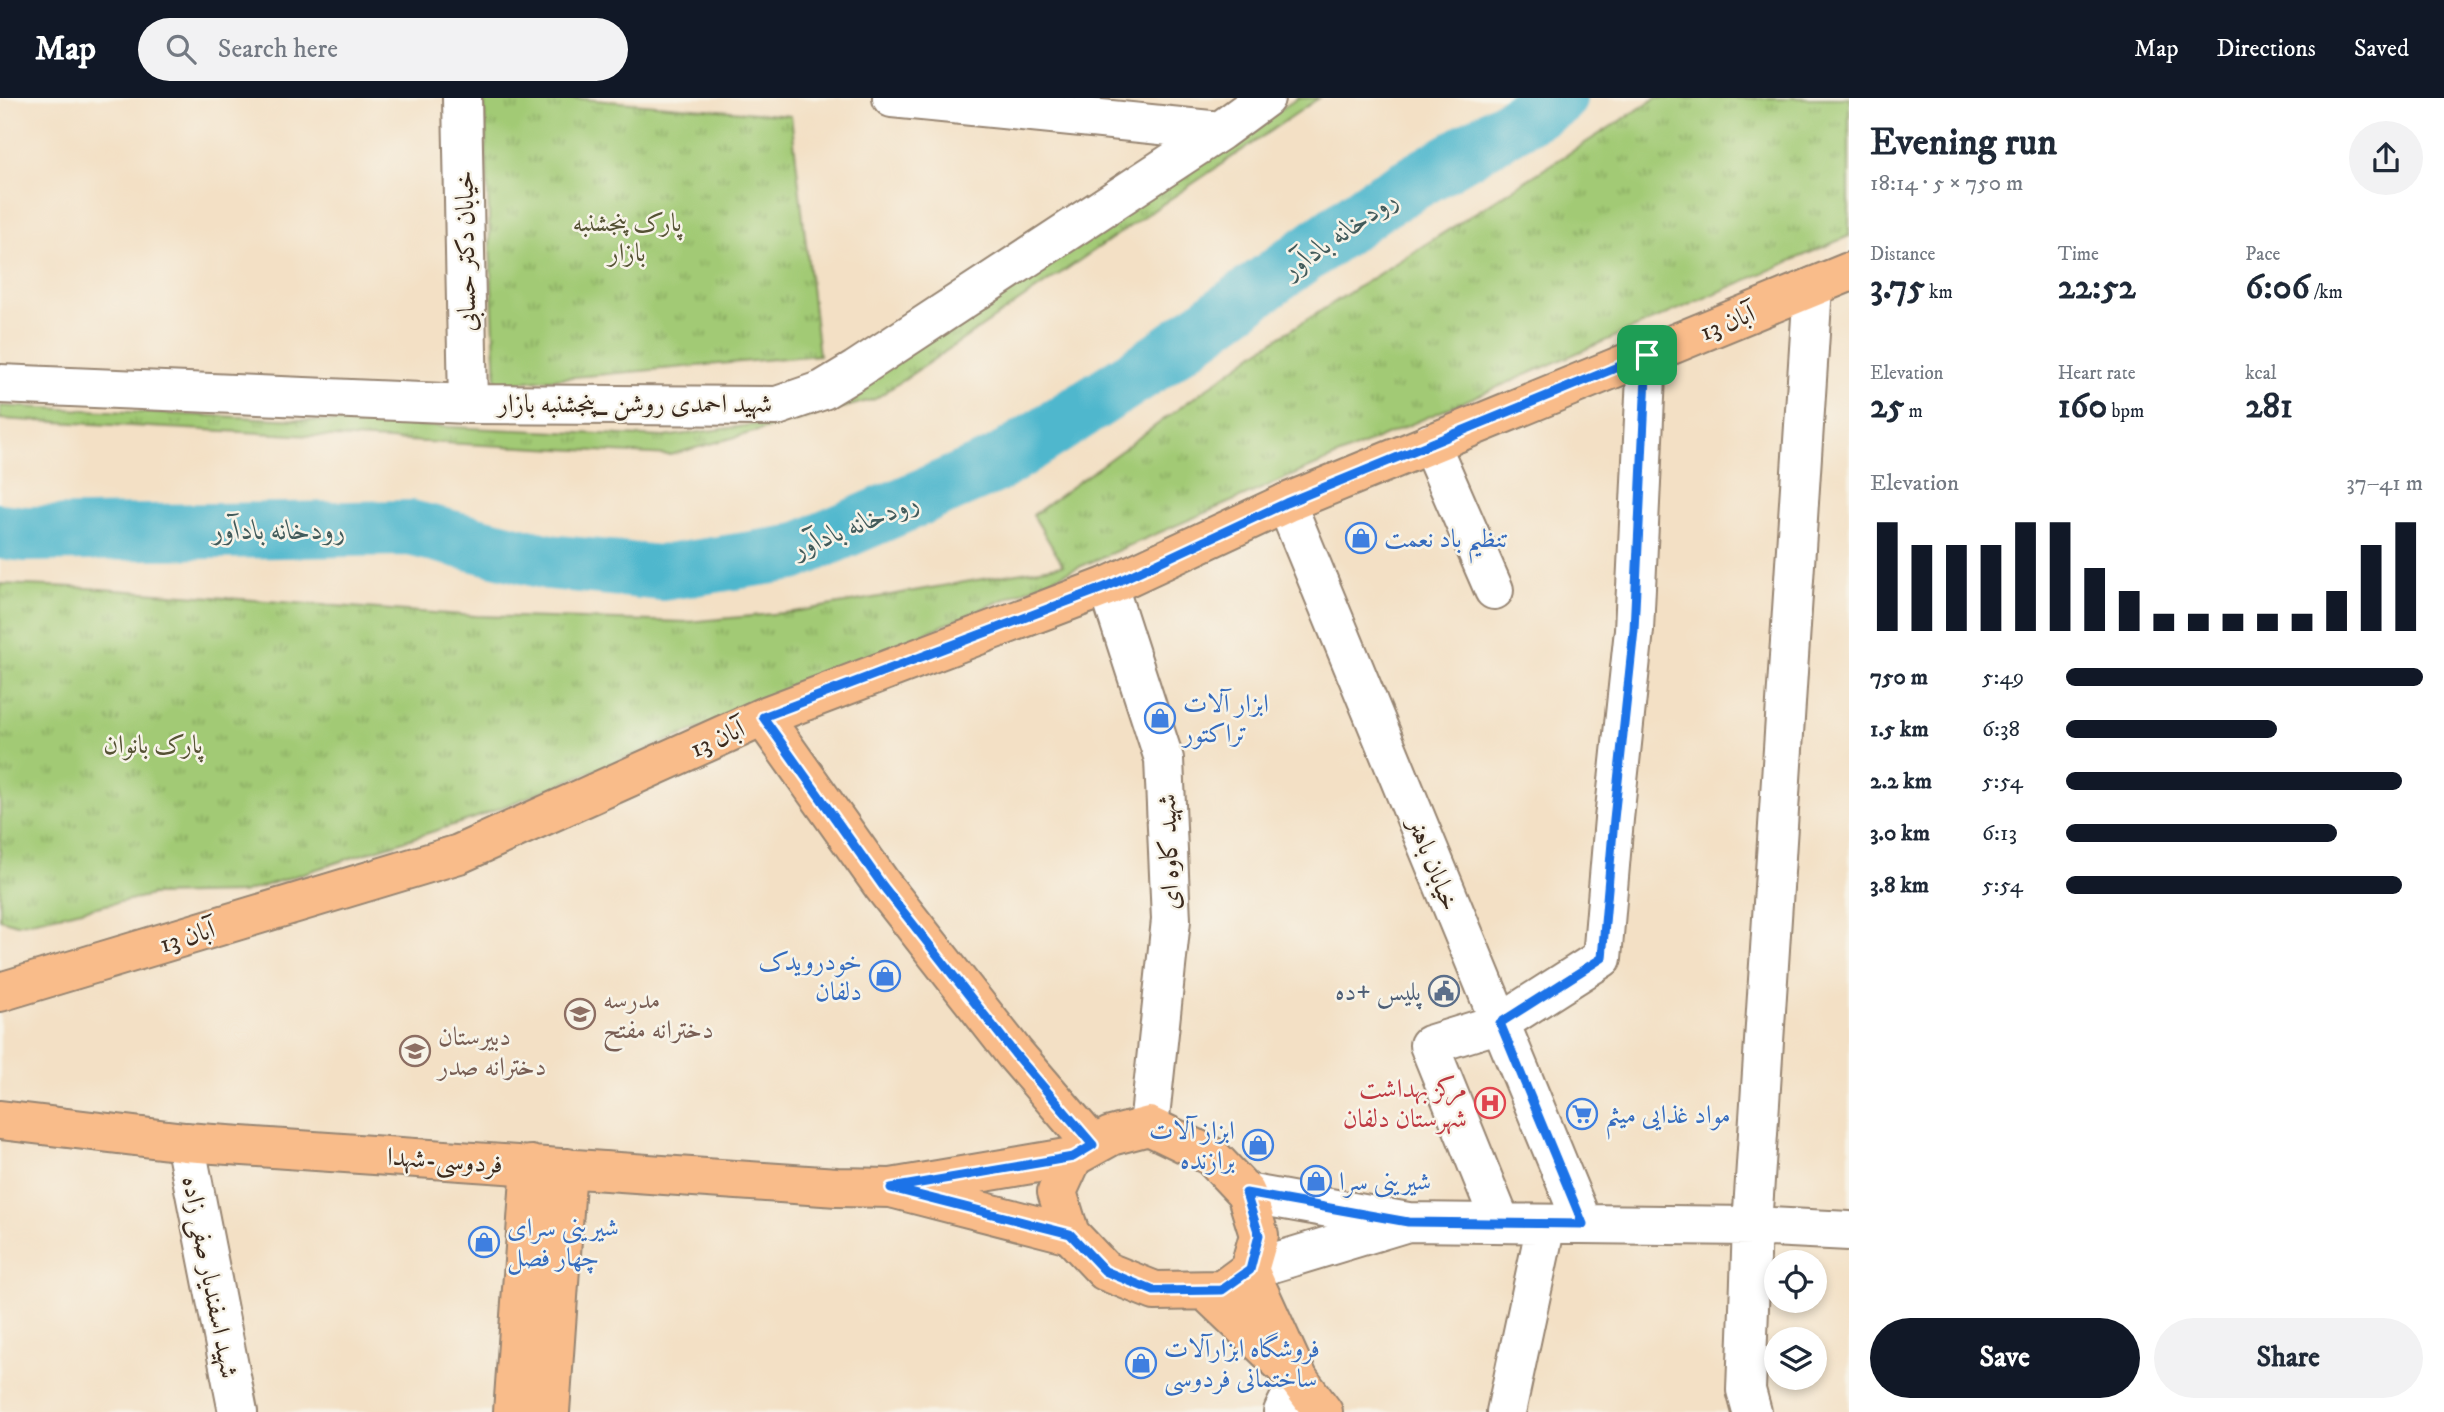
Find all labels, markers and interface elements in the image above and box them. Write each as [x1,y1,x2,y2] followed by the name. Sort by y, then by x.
[138,18,628,81] search box
[35,29,96,70] text: Map
[162,30,200,68] icon: search
[218,33,338,66] text: Search here
[2134,34,2179,64] text: Map
[2217,34,2316,64] text: Directions
[2354,34,2409,64] text: Saved
[1870,119,2057,167] text: Evening run
[2349,121,2423,195] button: share
[1870,169,2023,198] text: 18:14 · 5 × 750 m
[449,170,485,332] street label: خیابان دکتر حسابی
[1274,182,1404,288] water label: رودخانه بادآور
[572,207,683,270] park label: پارک پنجشنبه بازار
[1870,243,1935,266] text: Distance
[2058,243,2099,266] text: Time
[2245,243,2280,266] text: Pace
[1870,266,1925,310] text: 3.75
[2058,266,2136,310] text: 22:52
[2245,266,2310,310] text: 6:06
[1925,281,1953,304] text: km
[2310,281,2343,304] text: /km
[1695,297,1762,349] street label: 13 آبان
[1617,325,1677,385] pin
[1628,336,1666,374] icon: arrive
[1870,362,1944,385] text: Elevation
[2058,362,2136,385] text: Heart rate
[2245,362,2277,385] text: kcal
[1870,385,1904,429] text: 25
[2058,385,2107,429] text: 160
[2245,385,2293,429] text: 281
[495,388,772,421] street label: شهید احمدی روشن _پنجشنبه بازار
[1904,400,1923,423] text: m
[2107,400,2144,423] text: bpm
[1870,469,1959,498] text: Elevation
[2346,469,2423,498] text: 37–41 m
[785,484,924,567] water label: رودخانه بادآور
[210,513,346,548] water label: رودخانه بادآور
[1344,521,1378,555] shop icon: تنظیم باد نعمت
[1384,523,1509,564] place label: تنظیم باد نعمت
[1870,663,1928,692] text: 750 m
[1982,663,2024,692] text: 5:49
[1180,688,1269,751] place label: ابزار آلات تراکتور
[1143,701,1177,735] shop icon: ابزار آلات تراکتور
[685,712,752,766] street label: 13 آبان
[1870,715,1929,744] text: 1.5 km
[1982,715,2020,744] text: 6:38
[103,729,204,763] park label: پارک بانوان
[1870,767,1932,796] text: 2.2 km
[1982,767,2023,796] text: 5:54
[1151,793,1188,911] street label: شهید کاوه ای
[1398,810,1466,916] street label: خیابان باهنر
[1870,819,1930,848] text: 3.0 km
[1982,819,2017,848] text: 6:13
[1870,871,1929,900] text: 3.8 km
[1982,871,2023,900] text: 5:54
[156,913,221,961] street label: 13 آبان
[758,946,862,1009] place label: خودرویدک دلفان
[868,959,902,993] shop icon: خودرویدک دلفان
[1427,974,1461,1008] public building icon: پلیس +ده
[1335,976,1422,1010] place label: پلیس +ده
[603,984,714,1053] place label: مدرسه دخترانه مفتح
[563,997,597,1031] school or university icon: مدرسه دخترانه مفتح
[435,1021,547,1084] place label: دبیرستان دخترانه صدر
[398,1034,432,1068] school or university icon: دبیرستان دخترانه صدر
[1343,1073,1467,1136] place label: مرکز بهداشت شهرستان دلفان
[1473,1086,1507,1120] hospital icon: مرکز بهداشت شهرستان دلفان
[1565,1097,1599,1131] supermarket icon: مواد غذایی میثم
[1605,1099,1731,1140] place label: مواد غذایی میثم
[1149,1115,1235,1178] place label: ابزاز آلات برازنده
[1241,1128,1275,1162] shop icon: ابزاز آلات برازنده
[386,1141,504,1183] street label: فردوسی-شهدا
[1299,1164,1333,1198] shop icon: شیرینی سرا
[1339,1166,1431,1199] place label: شیرینی سرا
[173,1173,245,1381] street label: شهید اسفندیار صفی زاده
[507,1212,619,1275] place label: شیرینی سرای چهار فصل
[467,1225,501,1259] shop icon: شیرینی سرای چهار فصل
[1764,1250,1827,1390] map controls
[1764,1250,1827,1313] button: locate
[1870,1318,2140,1398] button: Save
[2154,1318,2423,1398] button: Share
[1764,1327,1827,1390] button: layers
[1164,1332,1320,1397] place label: فروشگاه ابزارآلات ساختمانی فردوسی
[1124,1346,1158,1380] shop icon: فروشگاه ابزارآلات ساختمانی فردوسی

